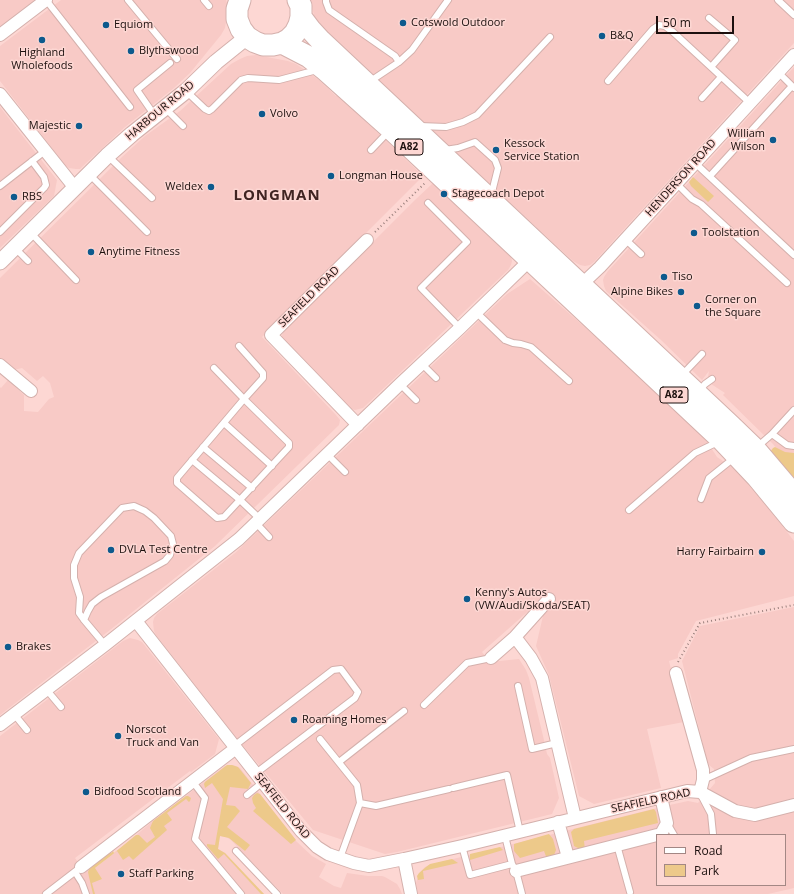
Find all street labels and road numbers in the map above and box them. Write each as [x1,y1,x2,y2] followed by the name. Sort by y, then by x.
[123,78,197,144] street label: HARBOUR ROAD
[643,137,719,219] street label: HENDERSON ROAD
[395,139,423,155] road number: A82
[276,264,342,330] street label: SEAFIELD ROAD
[660,387,688,403] road number: A82
[251,770,313,842] street label: SEAFIELD ROAD
[610,786,692,816] street label: SEAFIELD ROAD

